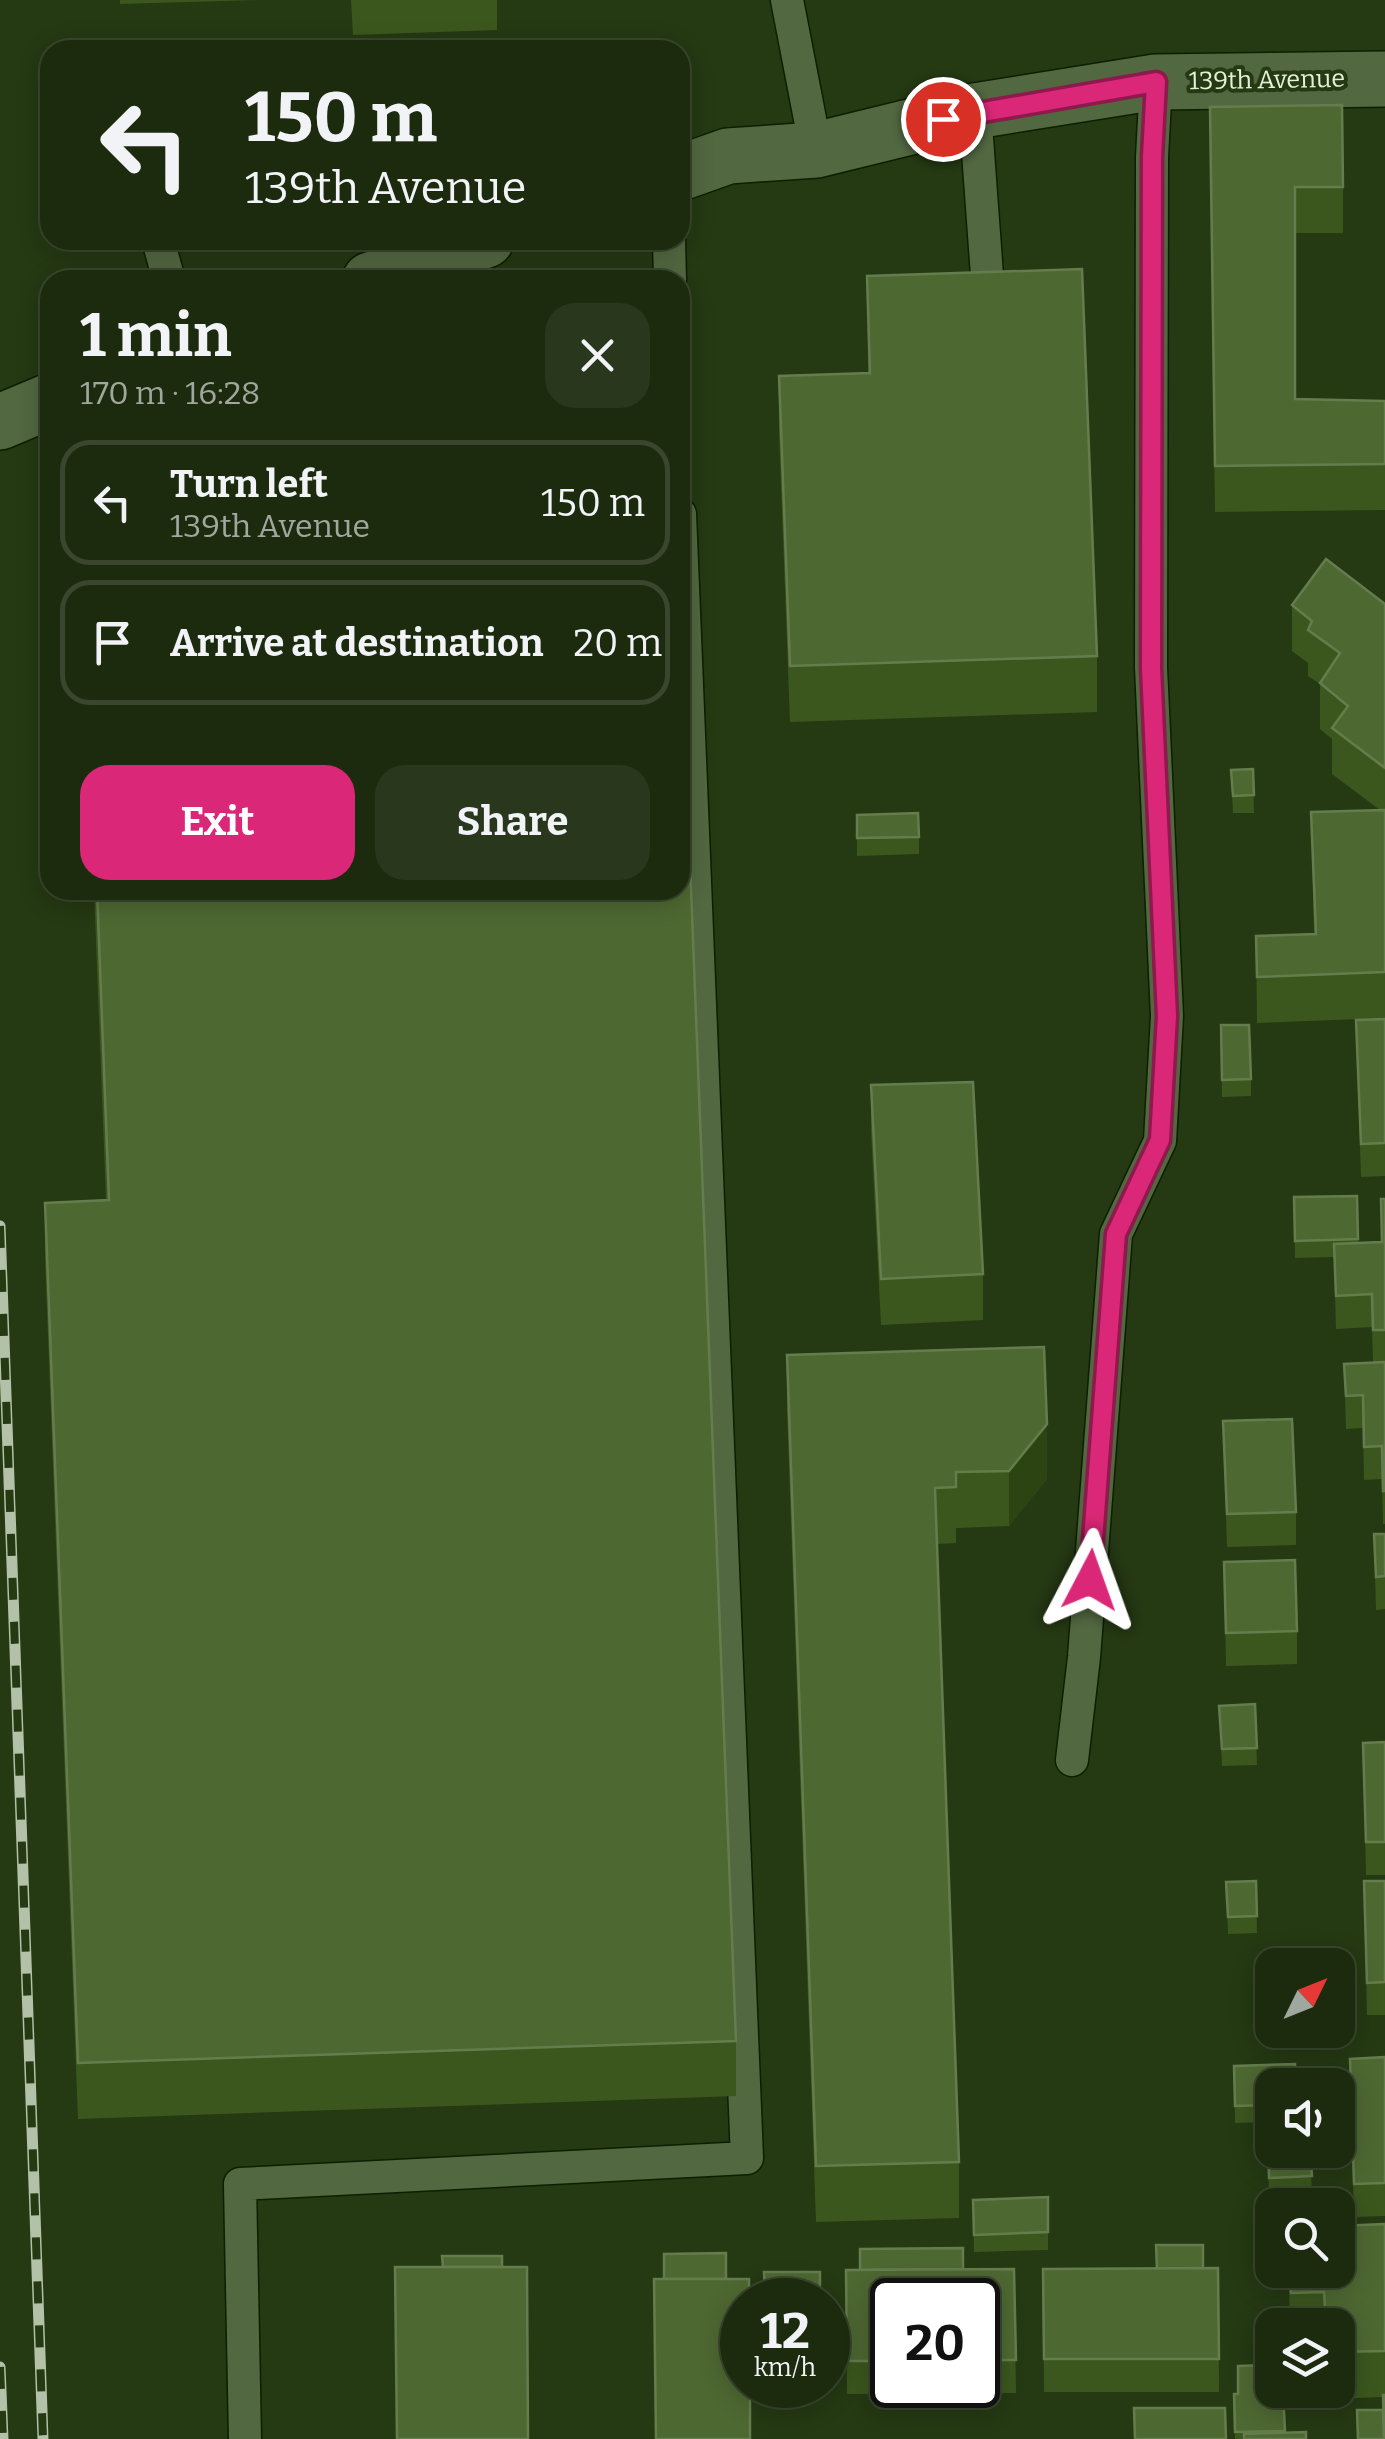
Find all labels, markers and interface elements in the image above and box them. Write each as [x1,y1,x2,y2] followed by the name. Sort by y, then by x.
[1189,64,1345,96] street label: 139th Avenue
[245,76,437,160] text: 150 m
[901,77,986,162] pin
[80,80,210,210] icon: left
[916,92,971,147] icon: arrive
[245,161,526,215] text: 139th Avenue
[80,300,232,372] text: 1 min
[545,303,650,408] button: close
[80,374,260,412] text: 170 m · 16:28
[170,461,328,507] text: Turn left
[85,475,140,530] icon: left
[541,480,645,526] text: 150 m
[170,507,370,545] text: 139th Avenue
[85,615,140,670] icon: arrive
[170,620,543,666] text: Arrive at destination
[573,620,662,666] text: 20 m
[80,765,355,880] button: Exit
[375,765,650,880] button: Share
[1038,1528,1142,1632] position arrow
[1255,1948,1355,2048] north arrow
[1255,1948,1355,2408] map controls
[1255,2068,1355,2168] button: sound
[1255,2188,1355,2288] button: search
[870,2278,1000,2408] speed limit sign: 20
[760,2301,810,2361] text: 12
[1255,2308,1355,2408] button: layers
[754,2353,816,2383] text: km/h

